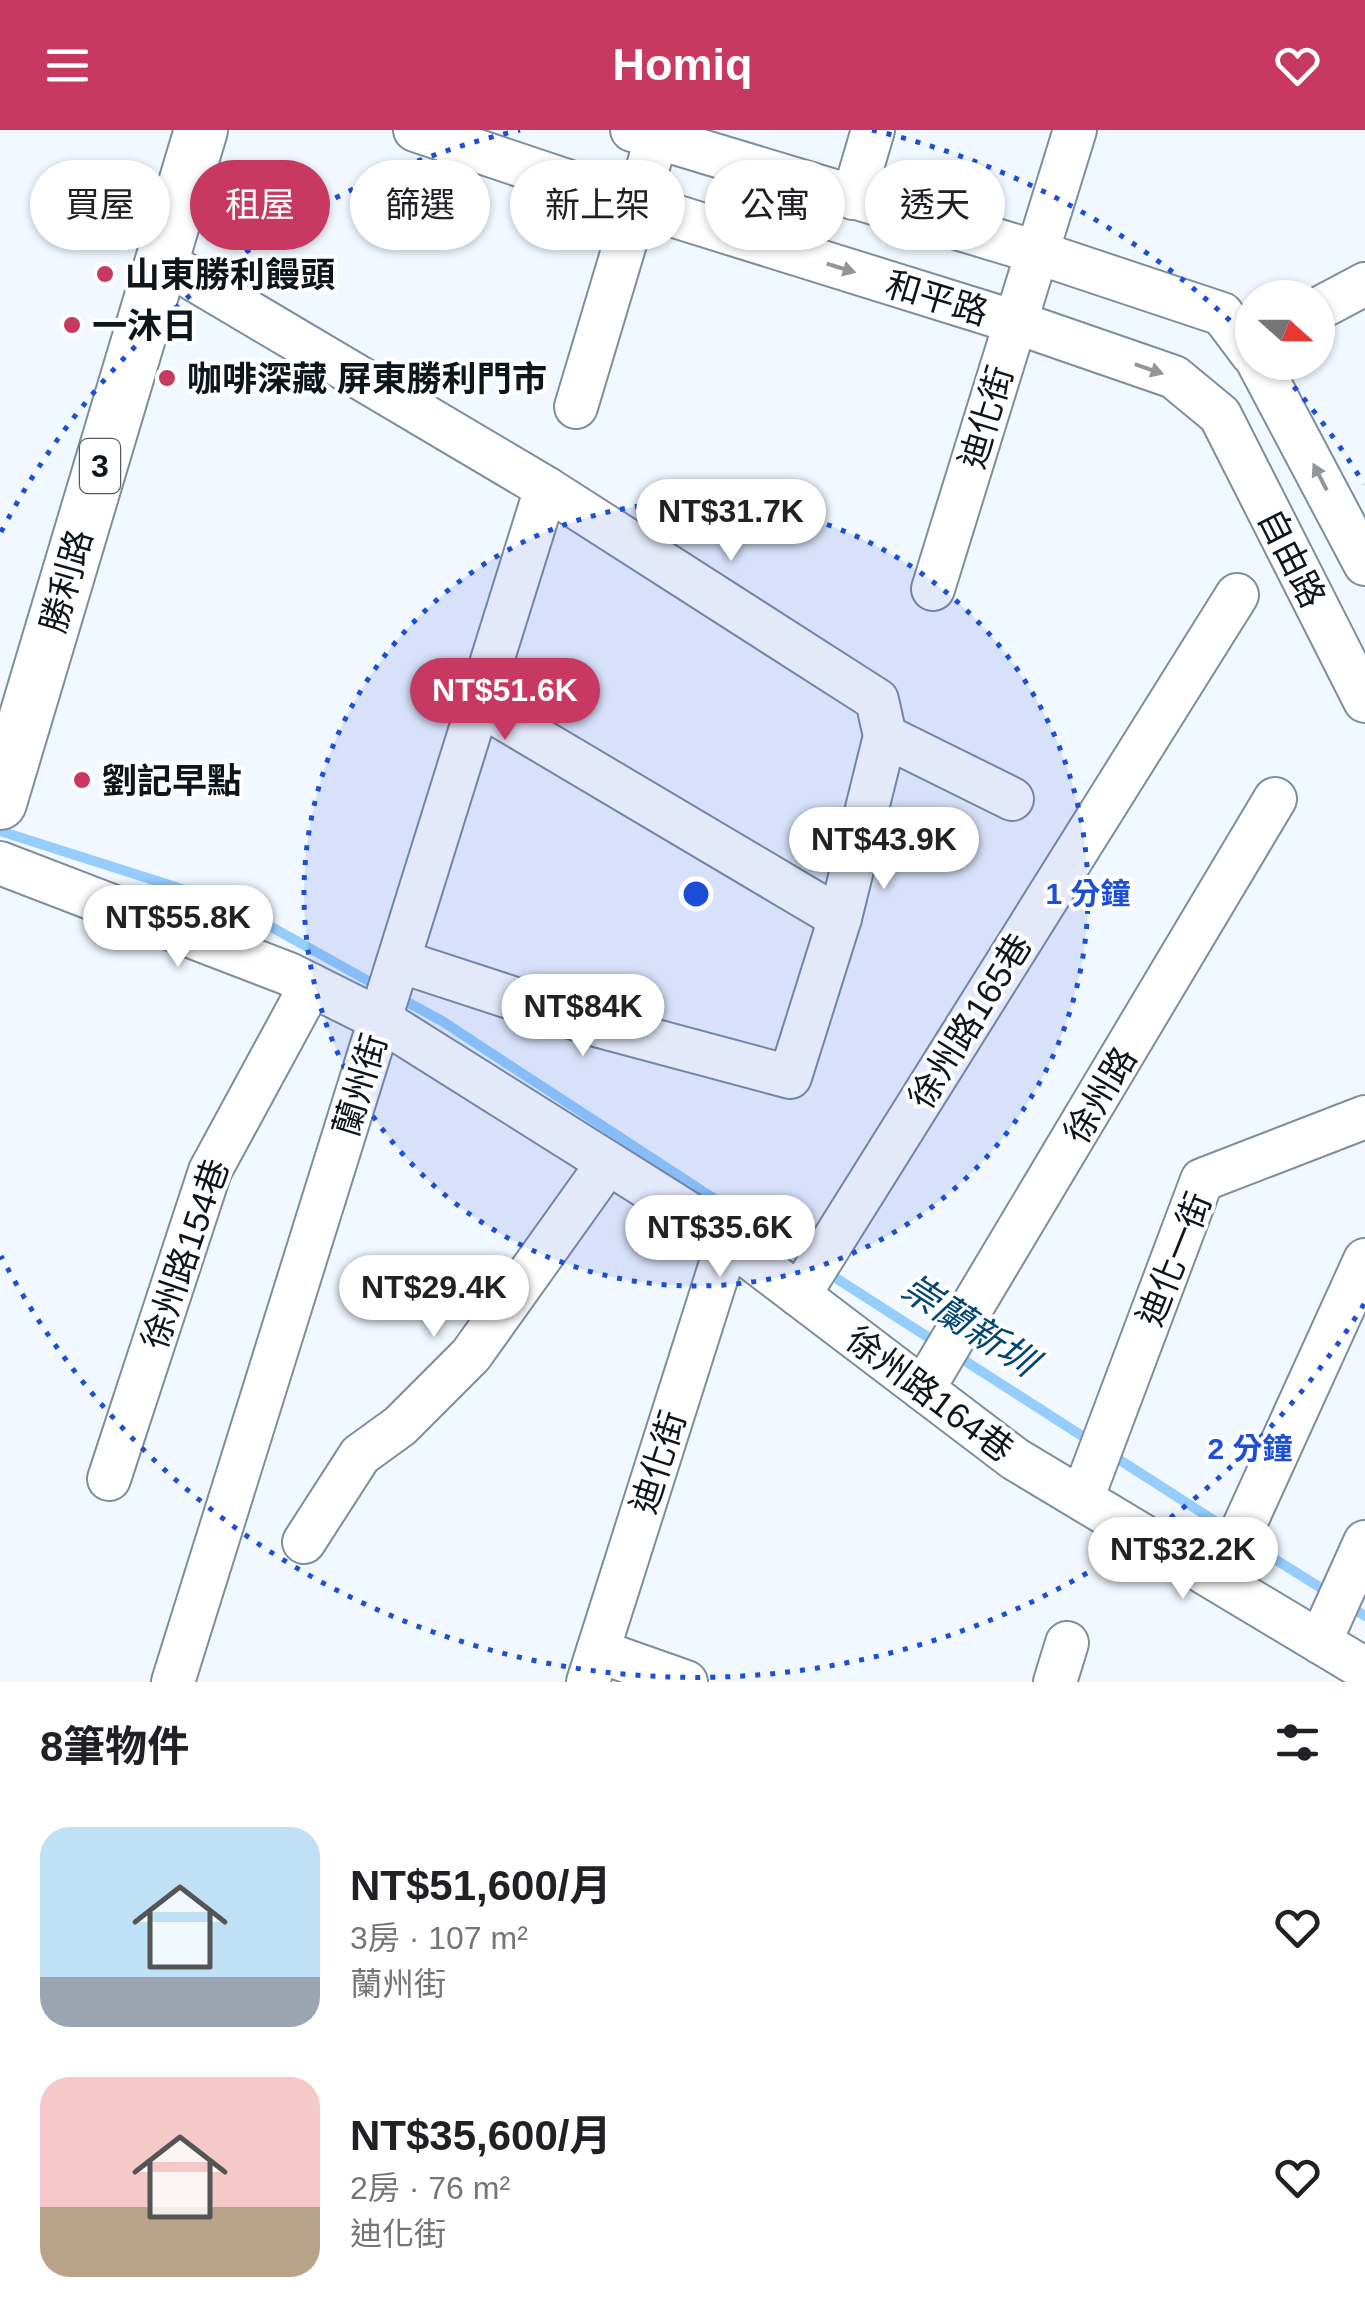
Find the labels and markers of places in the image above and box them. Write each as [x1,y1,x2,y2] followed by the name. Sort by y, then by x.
[125,255,335,294] place label: 山東勝利饅頭
[94,263,116,285] marker: 山東勝利饅頭
[92,306,197,345] place label: 一沐日
[61,314,83,336] marker: 一沐日
[187,359,547,398] place label: 咖啡深藏 屏東勝利門市
[156,367,178,389] marker: 咖啡深藏 屏東勝利門市
[628,479,834,564] pin: NT$31.7K
[402,658,608,743] pin: NT$51.6K
[102,761,242,800] place label: 劉記早點
[71,769,93,791] marker: 劉記早點
[781,807,987,892] pin: NT$43.9K
[678,876,714,912] centre of rings
[75,885,281,970] pin: NT$55.8K
[502,974,664,1059] pin: NT$84K
[617,1195,823,1280] pin: NT$35.6K
[331,1255,537,1340] pin: NT$29.4K
[1080,1517,1286,1602] pin: NT$32.2K

